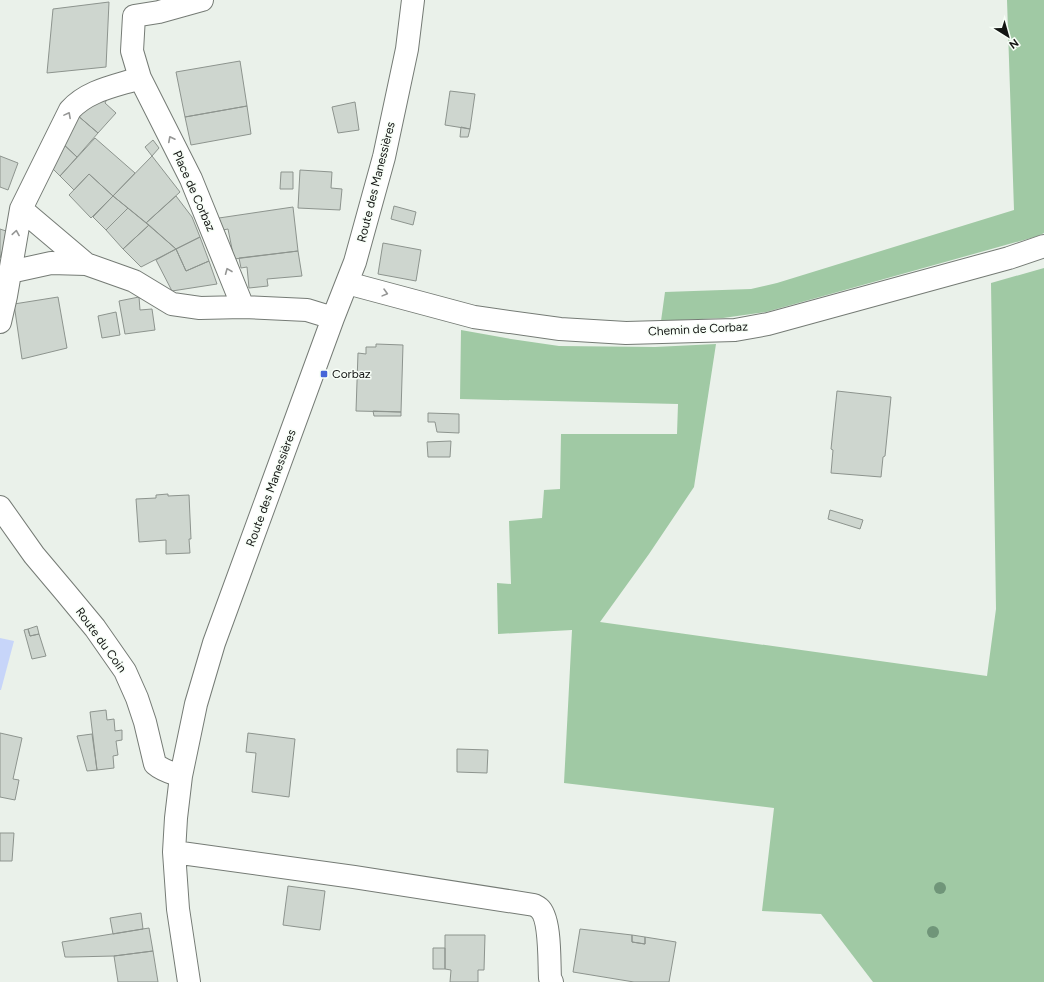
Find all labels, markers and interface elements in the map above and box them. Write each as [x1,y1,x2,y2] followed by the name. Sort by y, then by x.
[988,16,1028,56] north arrow
[1006,36,1021,51] text: N
[63,112,70,119] one-way arrow
[354,120,398,244] street label: Route des Manessières
[168,136,175,143] one-way arrow
[170,148,218,234] street label: Place de Corbaz
[12,230,20,236] one-way arrow
[225,267,233,274] one-way arrow
[381,289,388,297] one-way arrow
[648,319,748,339] street label: Chemin de Corbaz
[332,367,371,381] place label: Corbaz
[319,369,329,379] marker: Corbaz
[243,427,299,548] street label: Route des Manessières
[73,605,129,675] street label: Route du Coin

